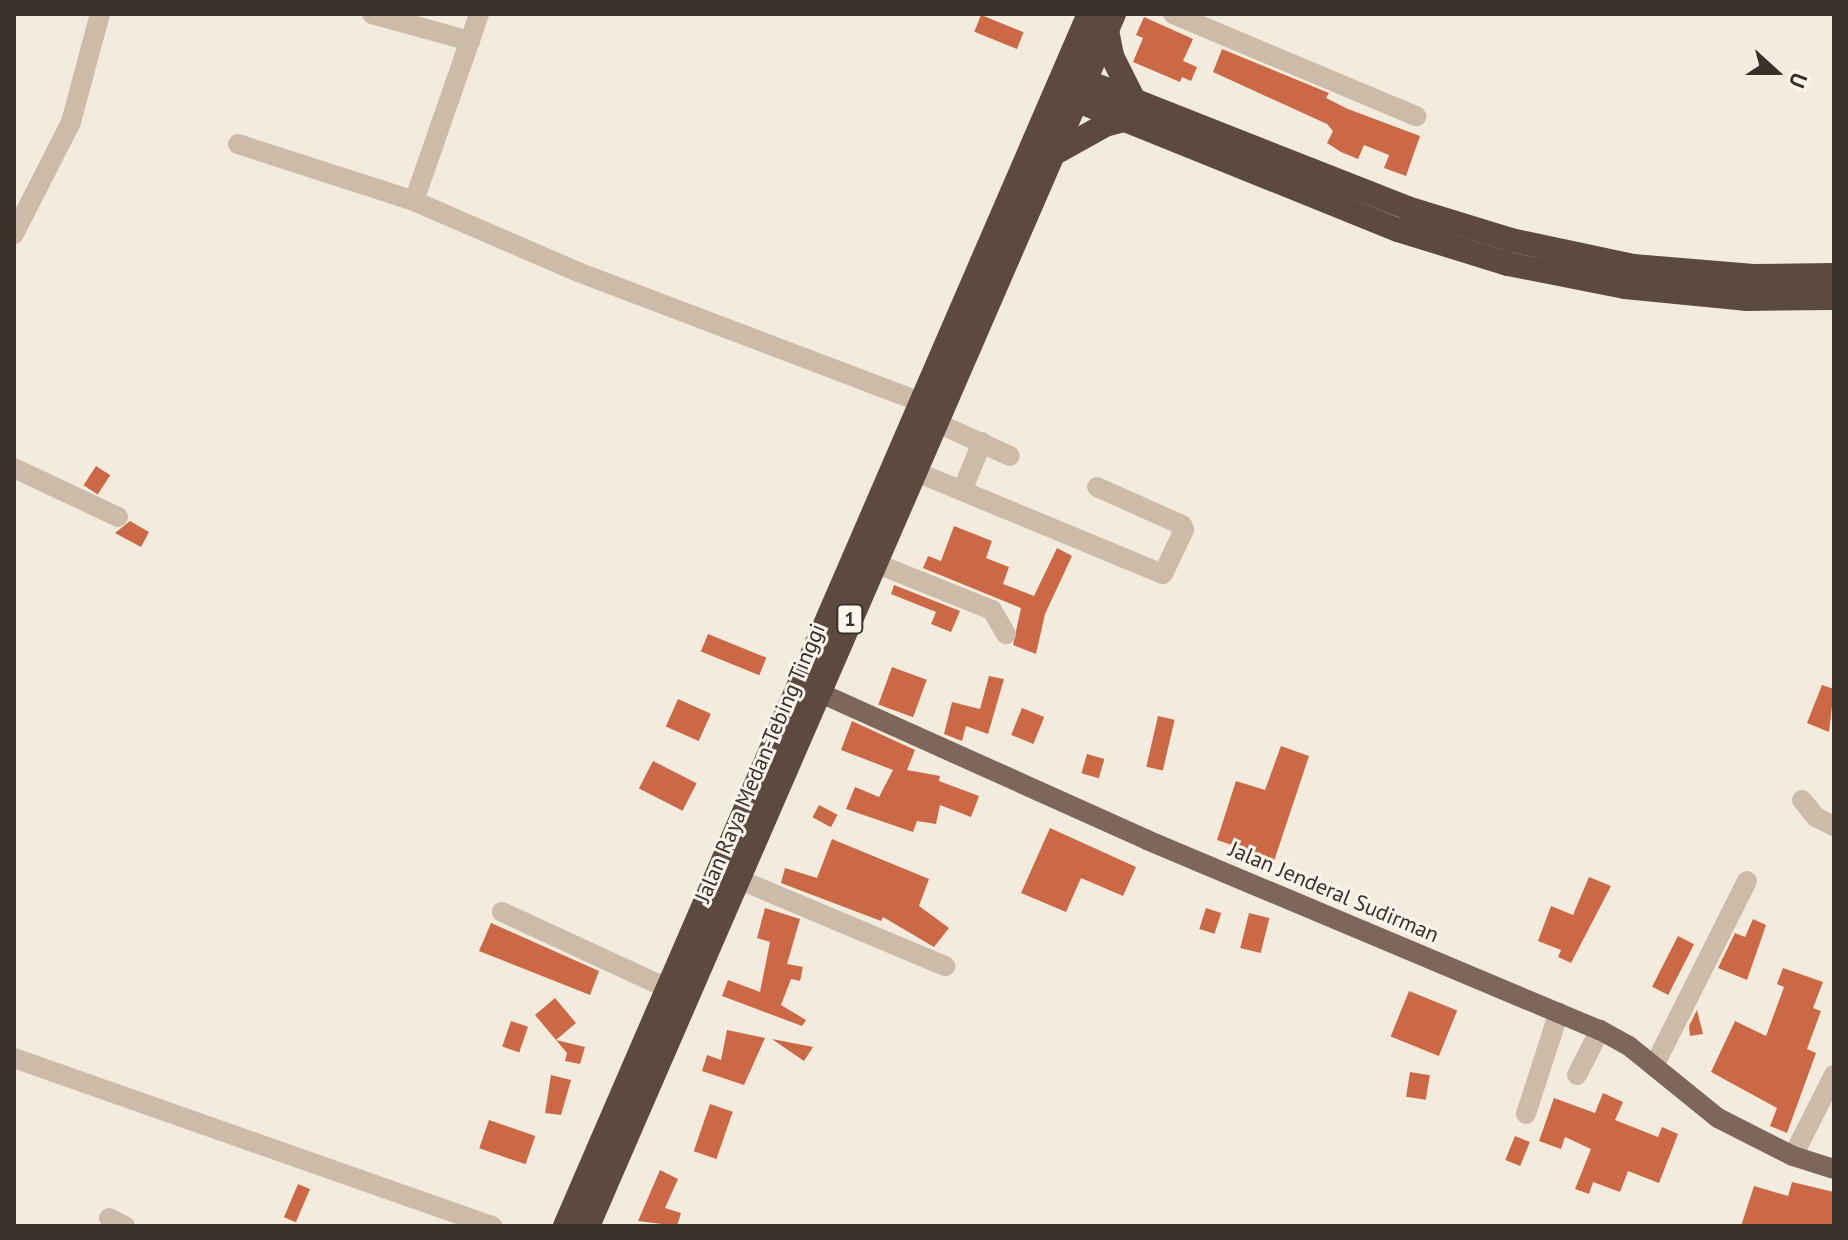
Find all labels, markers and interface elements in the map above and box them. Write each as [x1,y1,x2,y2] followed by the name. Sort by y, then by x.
[1736,32,1816,112] north arrow
[1783,69,1814,92] text: U
[836,603,864,635] road number: 1
[689,620,831,906] street label: Jalan Raya Medan-Tebing Tinggi
[1225,836,1443,948] street label: Jalan Jenderal Sudirman

